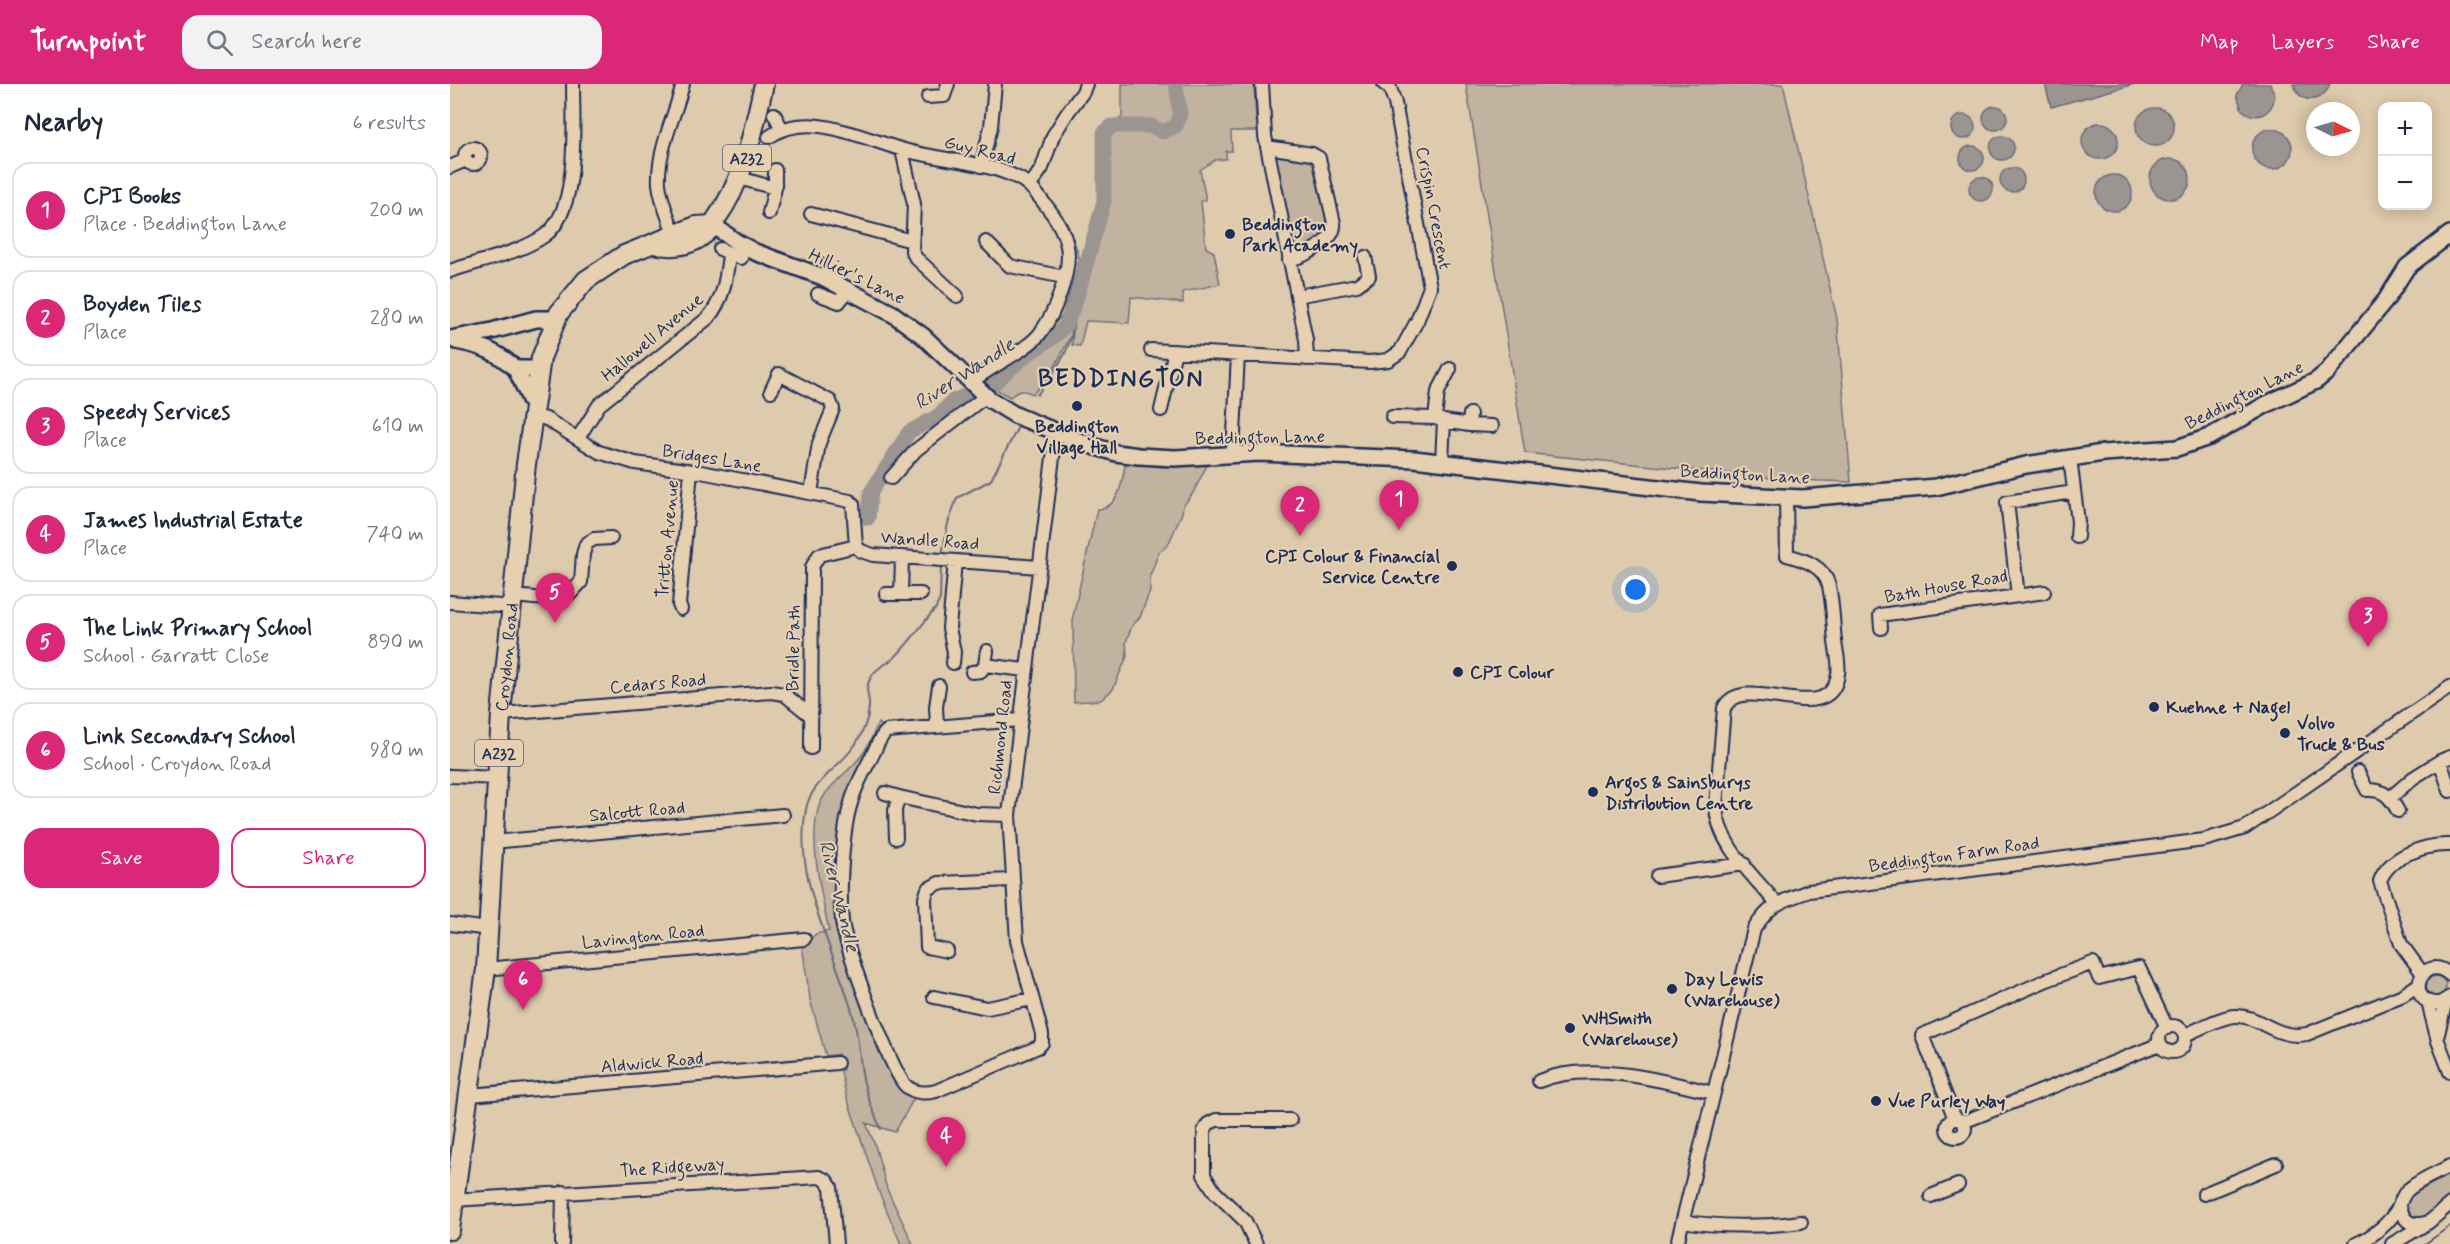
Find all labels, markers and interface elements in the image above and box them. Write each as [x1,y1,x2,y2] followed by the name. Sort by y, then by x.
[182,15,602,69] search box
[30,24,146,61] text: Turnpoint
[203,26,236,59] icon: search
[251,28,362,56] text: Search here
[2200,28,2238,56] text: Map
[2271,28,2334,56] text: Layers
[2367,28,2420,56] text: Share
[2306,102,2360,156] north arrow
[2378,102,2432,210] map controls
[2378,102,2432,156] button: +
[24,106,103,140] text: Nearby
[353,110,426,137] text: 6 results
[942,131,1018,171] street label: Guy Road
[723,145,771,171] road number: A232
[1409,145,1457,272] street label: Crispin Crescent
[2378,156,2432,210] button: −
[83,183,181,211] text: CPI Books
[41,197,50,224] text: 1
[369,197,424,224] text: 200 m
[83,211,287,238] text: Place · Beddington Lane
[1242,213,1358,258] place label: Beddington Park Academy
[1223,227,1237,241] marker: Beddington Park Academy
[804,243,909,311] street label: Hillier's Lane
[596,288,709,388] street label: Hallowell Avenue
[83,291,201,319] text: Boyden Tiles
[41,305,50,332] text: 2
[370,305,424,332] text: 280 m
[83,319,127,346] text: Place
[909,331,1021,417] water label: River Wandle
[2181,356,2309,438] street label: Beddington Lane
[1038,364,1204,395] district label: BEDDINGTON
[83,399,230,427] text: Speedy Services
[1070,399,1084,413] marker: Beddington Village Hall
[41,413,50,440] text: 3
[372,413,424,440] text: 610 m
[1035,415,1119,460] place label: Beddington Village Hall
[1195,425,1325,453] street label: Beddington Lane
[83,427,127,454] text: Place
[660,439,763,479] street label: Bridges Lane
[1679,460,1811,492] street label: Beddington Lane
[651,479,685,599] street label: Tritton Avenue
[1380,480,1418,530] pin: 1
[1280,486,1320,536] pin: 2
[83,507,303,535] text: James Industrial Estate
[40,521,51,548] text: 4
[366,521,424,548] text: 740 m
[880,526,980,556] street label: Wandle Road
[83,535,127,562] text: Place
[1265,545,1441,590] place label: CPI Colour & Financial Service Centre
[1445,559,1459,573] marker: CPI Colour & Financial Service Centre
[1882,564,2010,610] street label: Bath House Road
[536,574,574,623] pin: 5
[1621,575,1650,604] your location
[2348,598,2388,647] pin: 3
[490,602,525,713] street label: Croydon Road
[781,605,807,692] street label: Bridle Path
[83,615,312,643] text: The Link Primary School
[40,629,52,656] text: 5
[367,629,424,656] text: 890 m
[83,643,269,670] text: School · Garratt Close
[1470,661,1554,685] place label: CPI Colour
[1451,665,1465,679] marker: CPI Colour
[609,668,707,700] street label: Cedars Road
[983,679,1019,795] street label: Richmond Road
[2166,696,2291,722] place label: Kuehne + Nagel
[2147,700,2161,714] marker: Kuehne + Nagel
[2297,712,2385,757] place label: Volvo Truck & Bus
[83,723,296,751] text: Link Secondary School
[2278,726,2292,740] marker: Volvo Truck & Bus
[40,737,51,764] text: 6
[370,737,424,764] text: 980 m
[475,740,523,766] road number: A232
[83,751,271,778] text: School · Croydon Road
[1605,771,1754,816] place label: Argos & Sainsburys Distribution Centre
[1586,785,1600,799] marker: Argos & Sainsburys Distribution Centre
[588,796,686,828] street label: Salcott Road
[24,828,219,888] button: Save
[231,828,426,888] button: Share
[1867,831,2041,881] street label: Beddington Farm Road
[812,838,866,956] water label: River Wandle
[581,919,706,955] street label: Lavington Road
[504,960,542,1010] pin: 6
[1684,968,1780,1013] place label: Day Lewis (Warehouse)
[1665,982,1679,996] marker: Day Lewis (Warehouse)
[1581,1007,1678,1052] place label: WHSmith (Warehouse)
[1563,1021,1577,1035] marker: WHSmith (Warehouse)
[600,1047,705,1079] street label: Aldwick Road
[1888,1090,2005,1114] place label: Vue Purley Way
[1869,1094,1883,1108] marker: Vue Purley Way
[926,1118,966,1167] pin: 4
[619,1152,725,1186] street label: The Ridgeway

